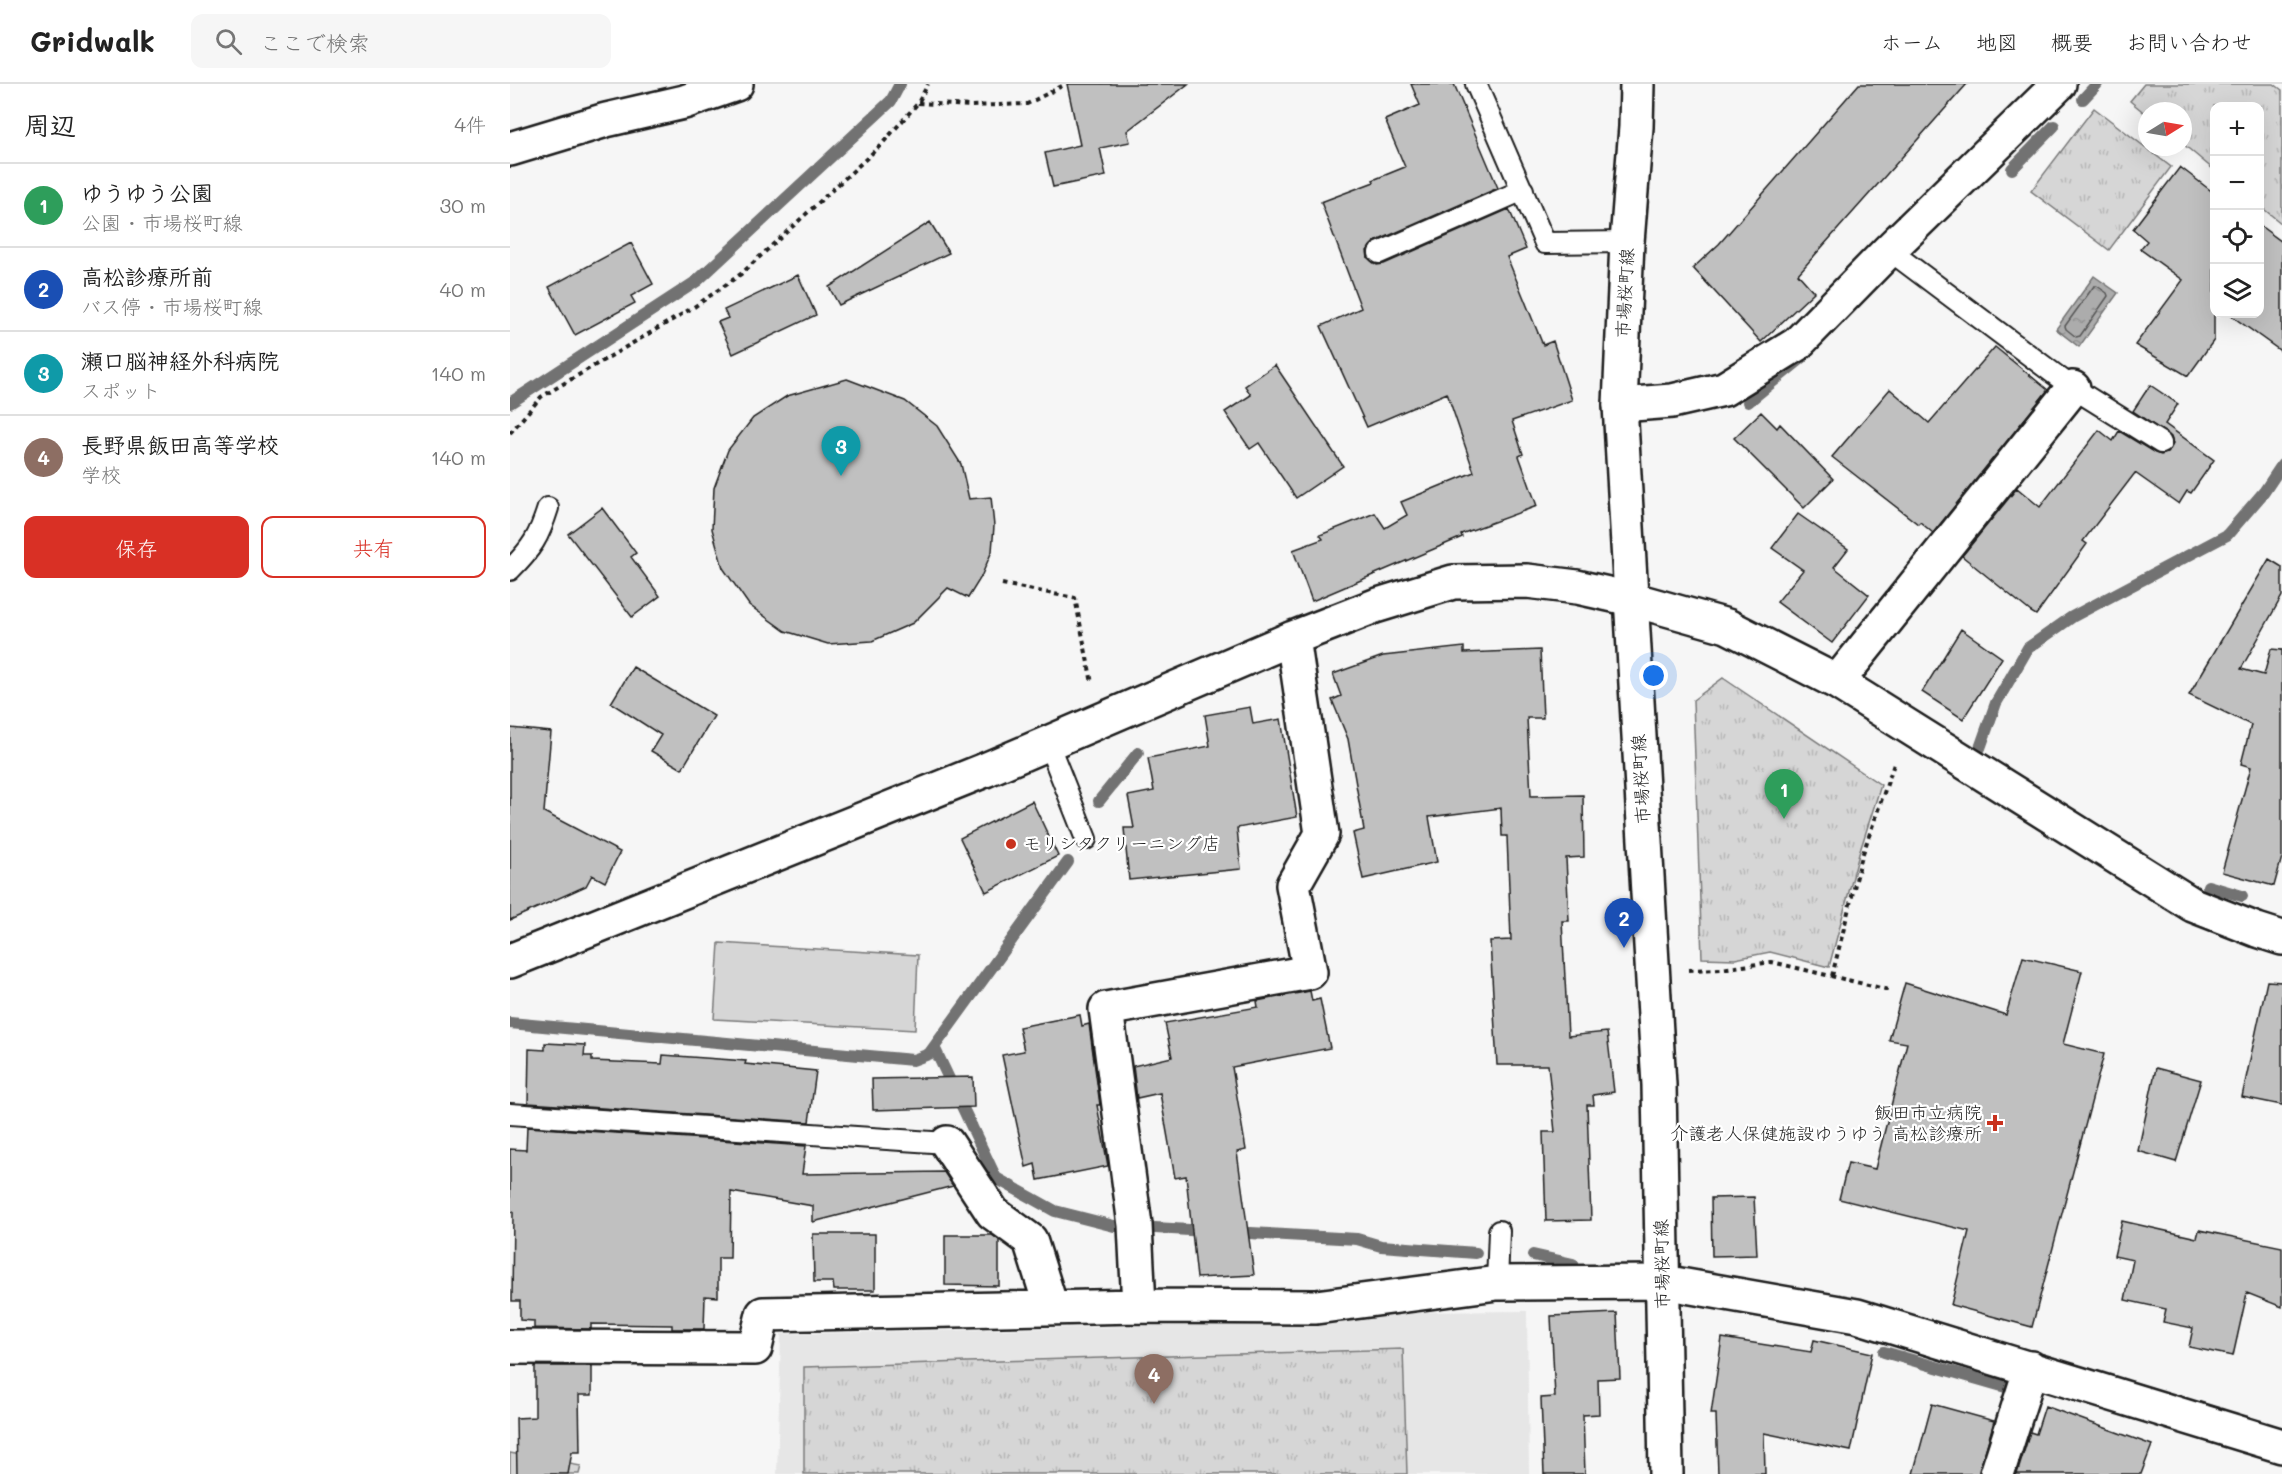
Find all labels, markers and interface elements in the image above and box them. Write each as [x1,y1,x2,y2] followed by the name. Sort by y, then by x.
[191,14,611,68] search box
[30,23,155,59] text: Gridwalk
[212,25,245,58] icon: search
[260,28,370,57] text: ここで検索
[1881,28,1943,55] text: ホーム
[1976,28,2018,55] text: 地図
[2051,28,2093,55] text: 概要
[2126,28,2252,55] text: お問い合わせ
[2138,102,2192,156] north arrow
[2210,102,2264,318] map controls
[2210,102,2264,156] button: +
[24,108,76,142] text: 周辺
[454,111,486,137] text: 4件
[2210,156,2264,210] button: −
[81,178,213,207] text: ゆうゆう公園
[39,192,48,218] text: 1
[440,192,486,218] text: 30 m
[81,209,243,235] text: 公園 · 市場桜町線
[2210,210,2264,264] button: locate
[1610,247,1638,339] street label: 市場桜町線
[81,262,213,291] text: 高松診療所前
[2210,264,2264,318] button: layers
[38,276,49,302] text: 2
[440,276,486,302] text: 40 m
[81,293,263,319] text: バス停 · 市場桜町線
[81,346,279,375] text: 瀬口脳神経外科病院
[38,360,50,386] text: 3
[431,360,486,386] text: 140 m
[81,377,161,403] text: スポット
[822,426,860,476] pin: 3
[81,430,279,459] text: 長野県飯田高等学校
[37,444,50,470] text: 4
[431,444,486,470] text: 140 m
[81,461,121,487] text: 学校
[24,516,249,578] button: 保存
[261,516,486,578] button: 共有
[1639,661,1668,690] your location
[1626,733,1654,825] street label: 市場桜町線
[1764,770,1804,819] pin: 1
[1023,831,1220,855] place label: モリシタクリーニング店
[1004,837,1018,851] marker: モリシタクリーニング店
[1604,898,1644,948] pin: 2
[1670,1100,1982,1145] place label: 飯田市立病院 介護老人保健施設ゆうゆう 高松診療所
[1986,1114,2004,1132] marker: 飯田市立病院 介護老人保健施設ゆうゆう 高松診療所
[1648,1219,1674,1309] street label: 市場桜町線
[1134,1354,1174,1404] pin: 4

